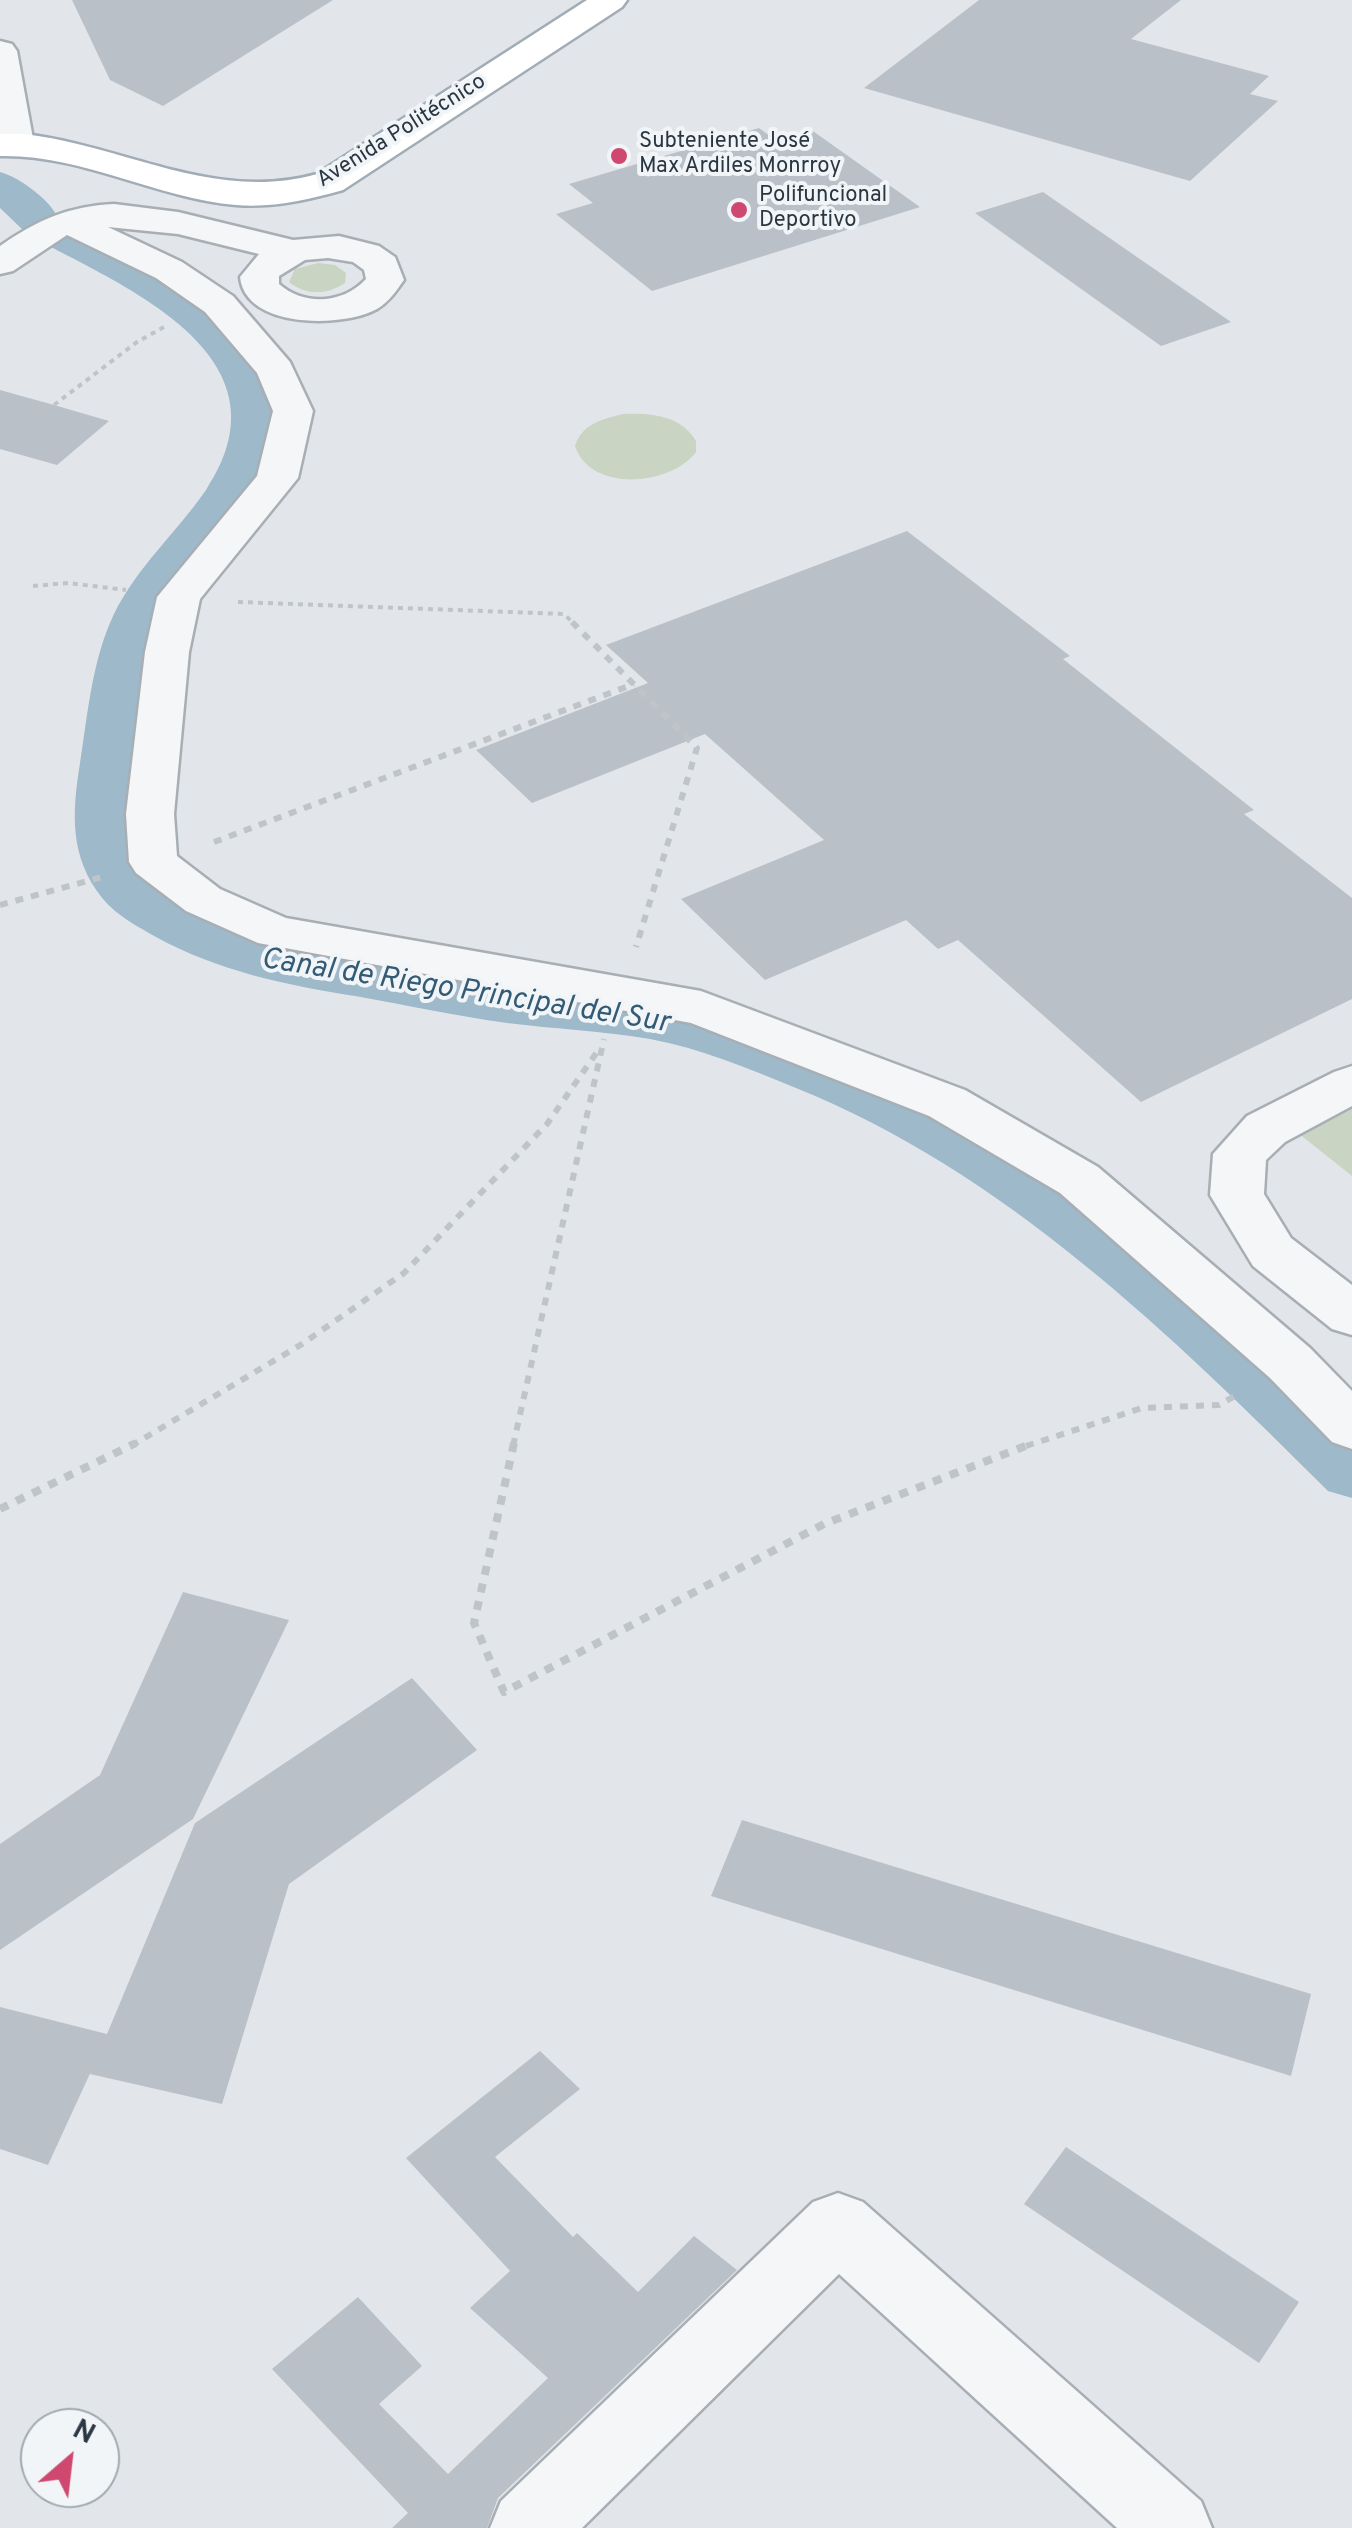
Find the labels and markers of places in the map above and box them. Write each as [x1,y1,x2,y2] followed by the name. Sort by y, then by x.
[639,130,841,182] place label: Subteniente José Max Ardiles Monrroy
[608,145,630,167] marker: Subteniente José Max Ardiles Monrroy
[759,184,887,235] place label: Polifuncional Deportivo
[728,199,750,221] marker: Polifuncional Deportivo

